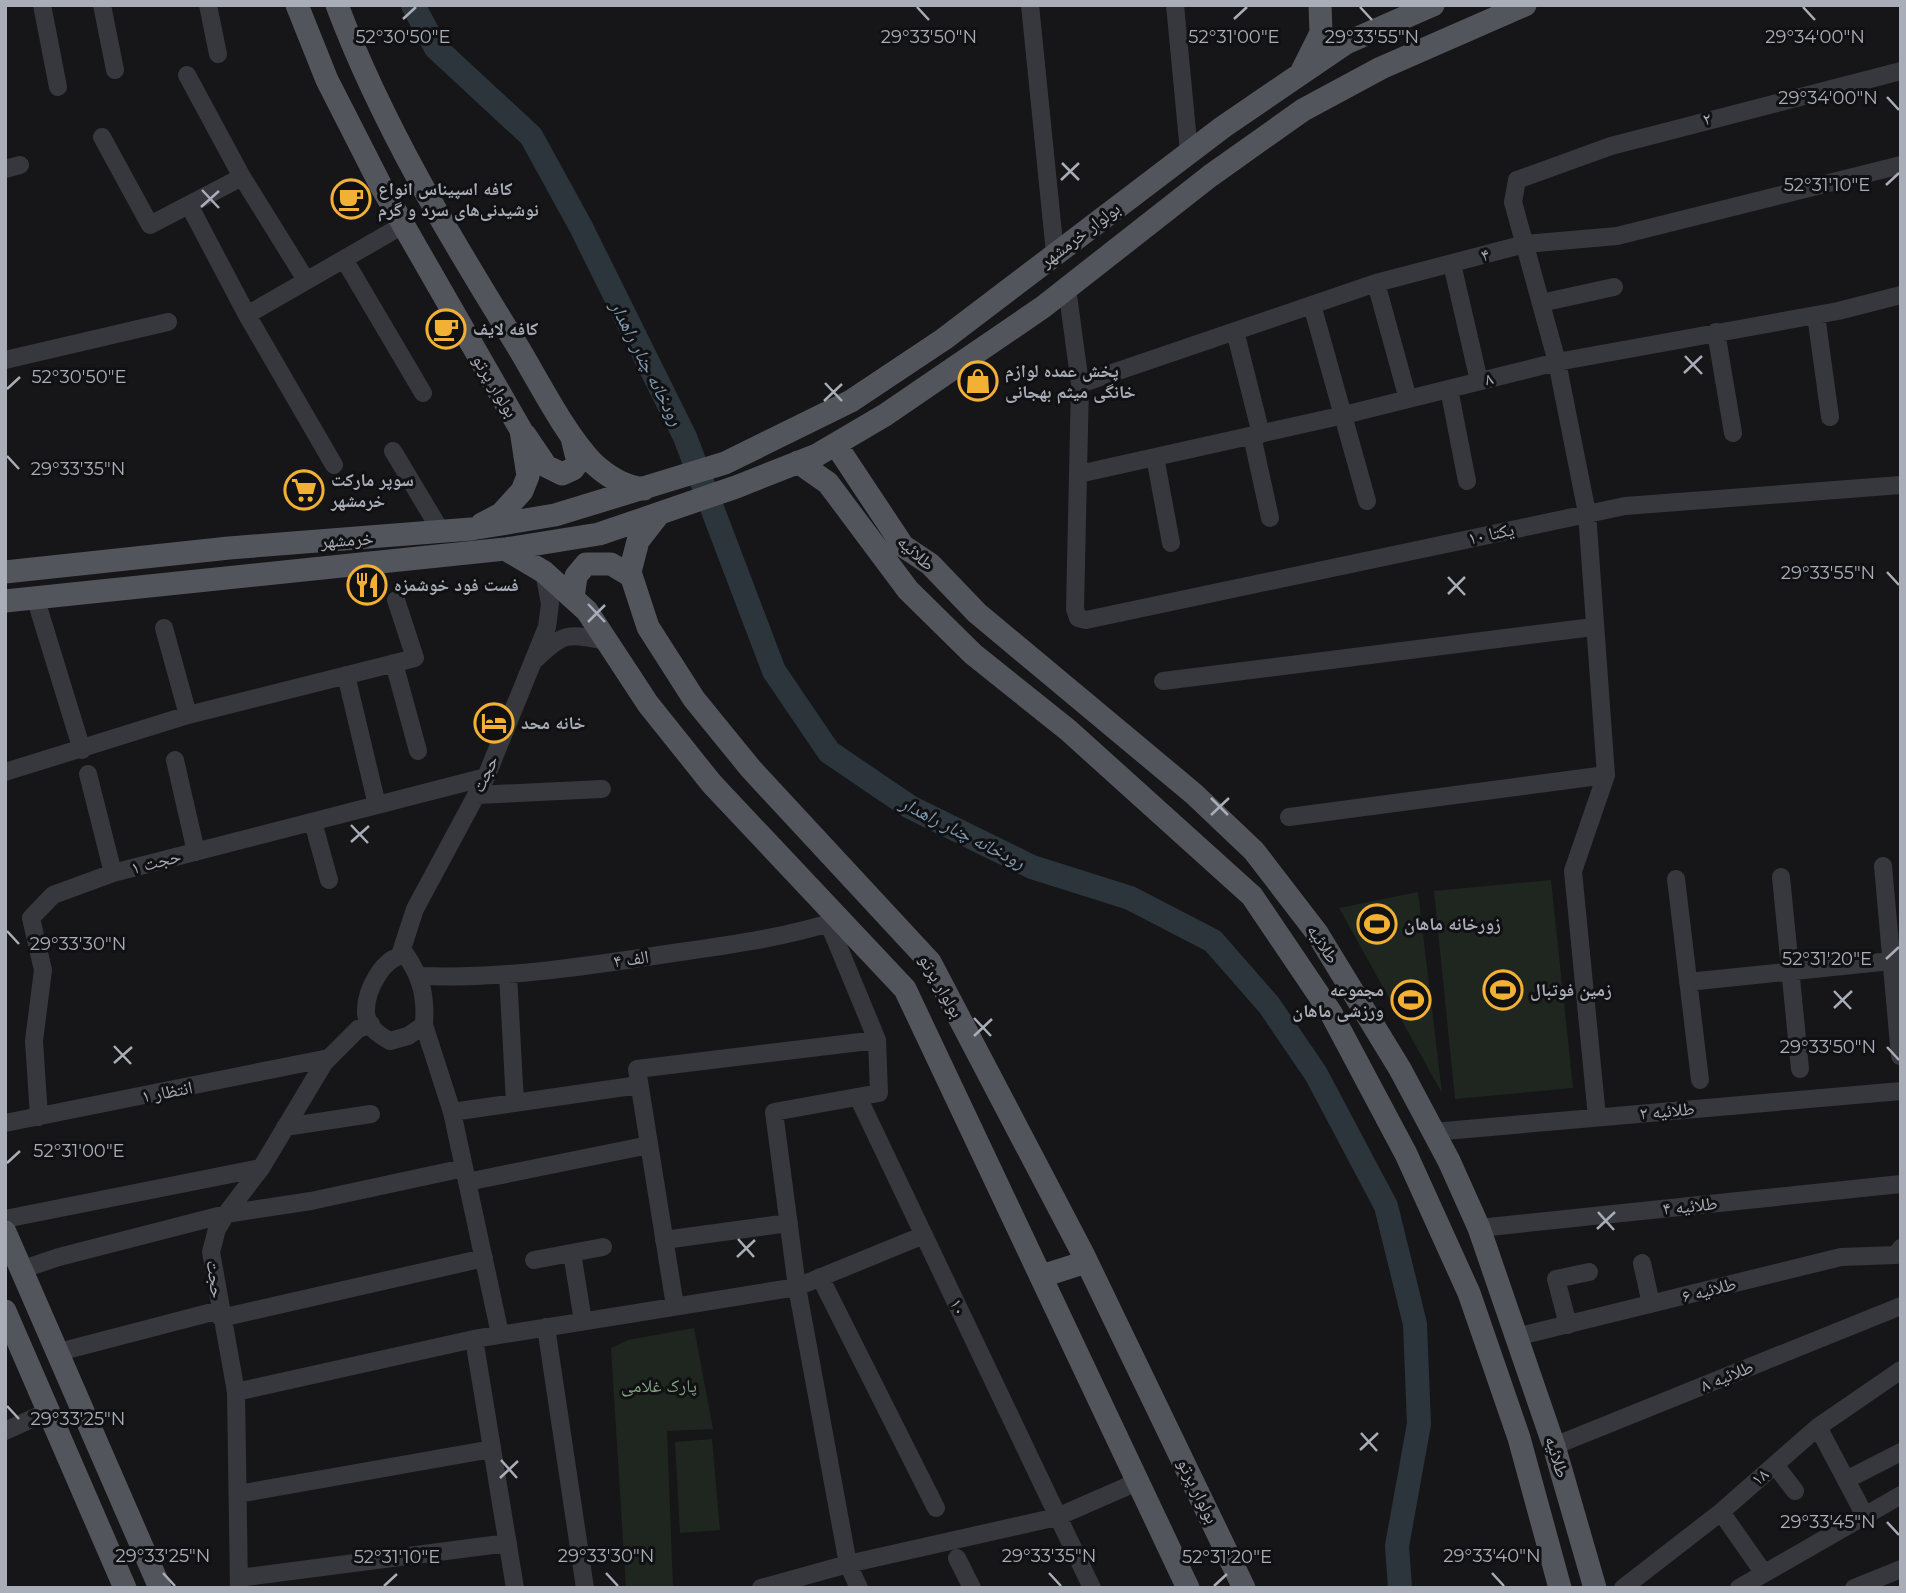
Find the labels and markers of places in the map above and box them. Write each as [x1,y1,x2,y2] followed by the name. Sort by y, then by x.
[330,178,372,220] cafe icon: كافه اسپیناس انواع نوشیدنی‌های سرد و گرم
[378,178,539,222] place label: كافه اسپیناس انواع نوشیدنی‌های سرد و گرم
[425,308,467,350] cafe icon: کافه لایف
[473,318,538,340] place label: کافه لایف
[957,360,999,402] shop icon: پخش عمده لوازم خانگی میثم بهجانی
[1005,360,1136,404] place label: پخش عمده لوازم خانگی میثم بهجانی
[283,469,325,511] supermarket icon: سوپر مارکت خرمشهر
[330,469,414,512] place label: سوپر مارکت خرمشهر
[346,564,388,606] restaurant icon: فست فود خوشمزه
[394,574,519,596] place label: فست فود خوشمزه
[473,702,515,744] hotel icon: خانه محد
[521,712,586,734] place label: خانه محد
[1356,903,1398,945] sports icon: زورخانه ماهان
[1404,913,1501,935] place label: زورخانه ماهان
[1482,969,1524,1011] sports icon: زمین فوتبال
[1292,979,1384,1022] place label: مجموعه ورزشی ماهان
[1390,979,1432,1021] sports icon: مجموعه ورزشی ماهان
[1530,979,1612,1001] place label: زمین فوتبال

